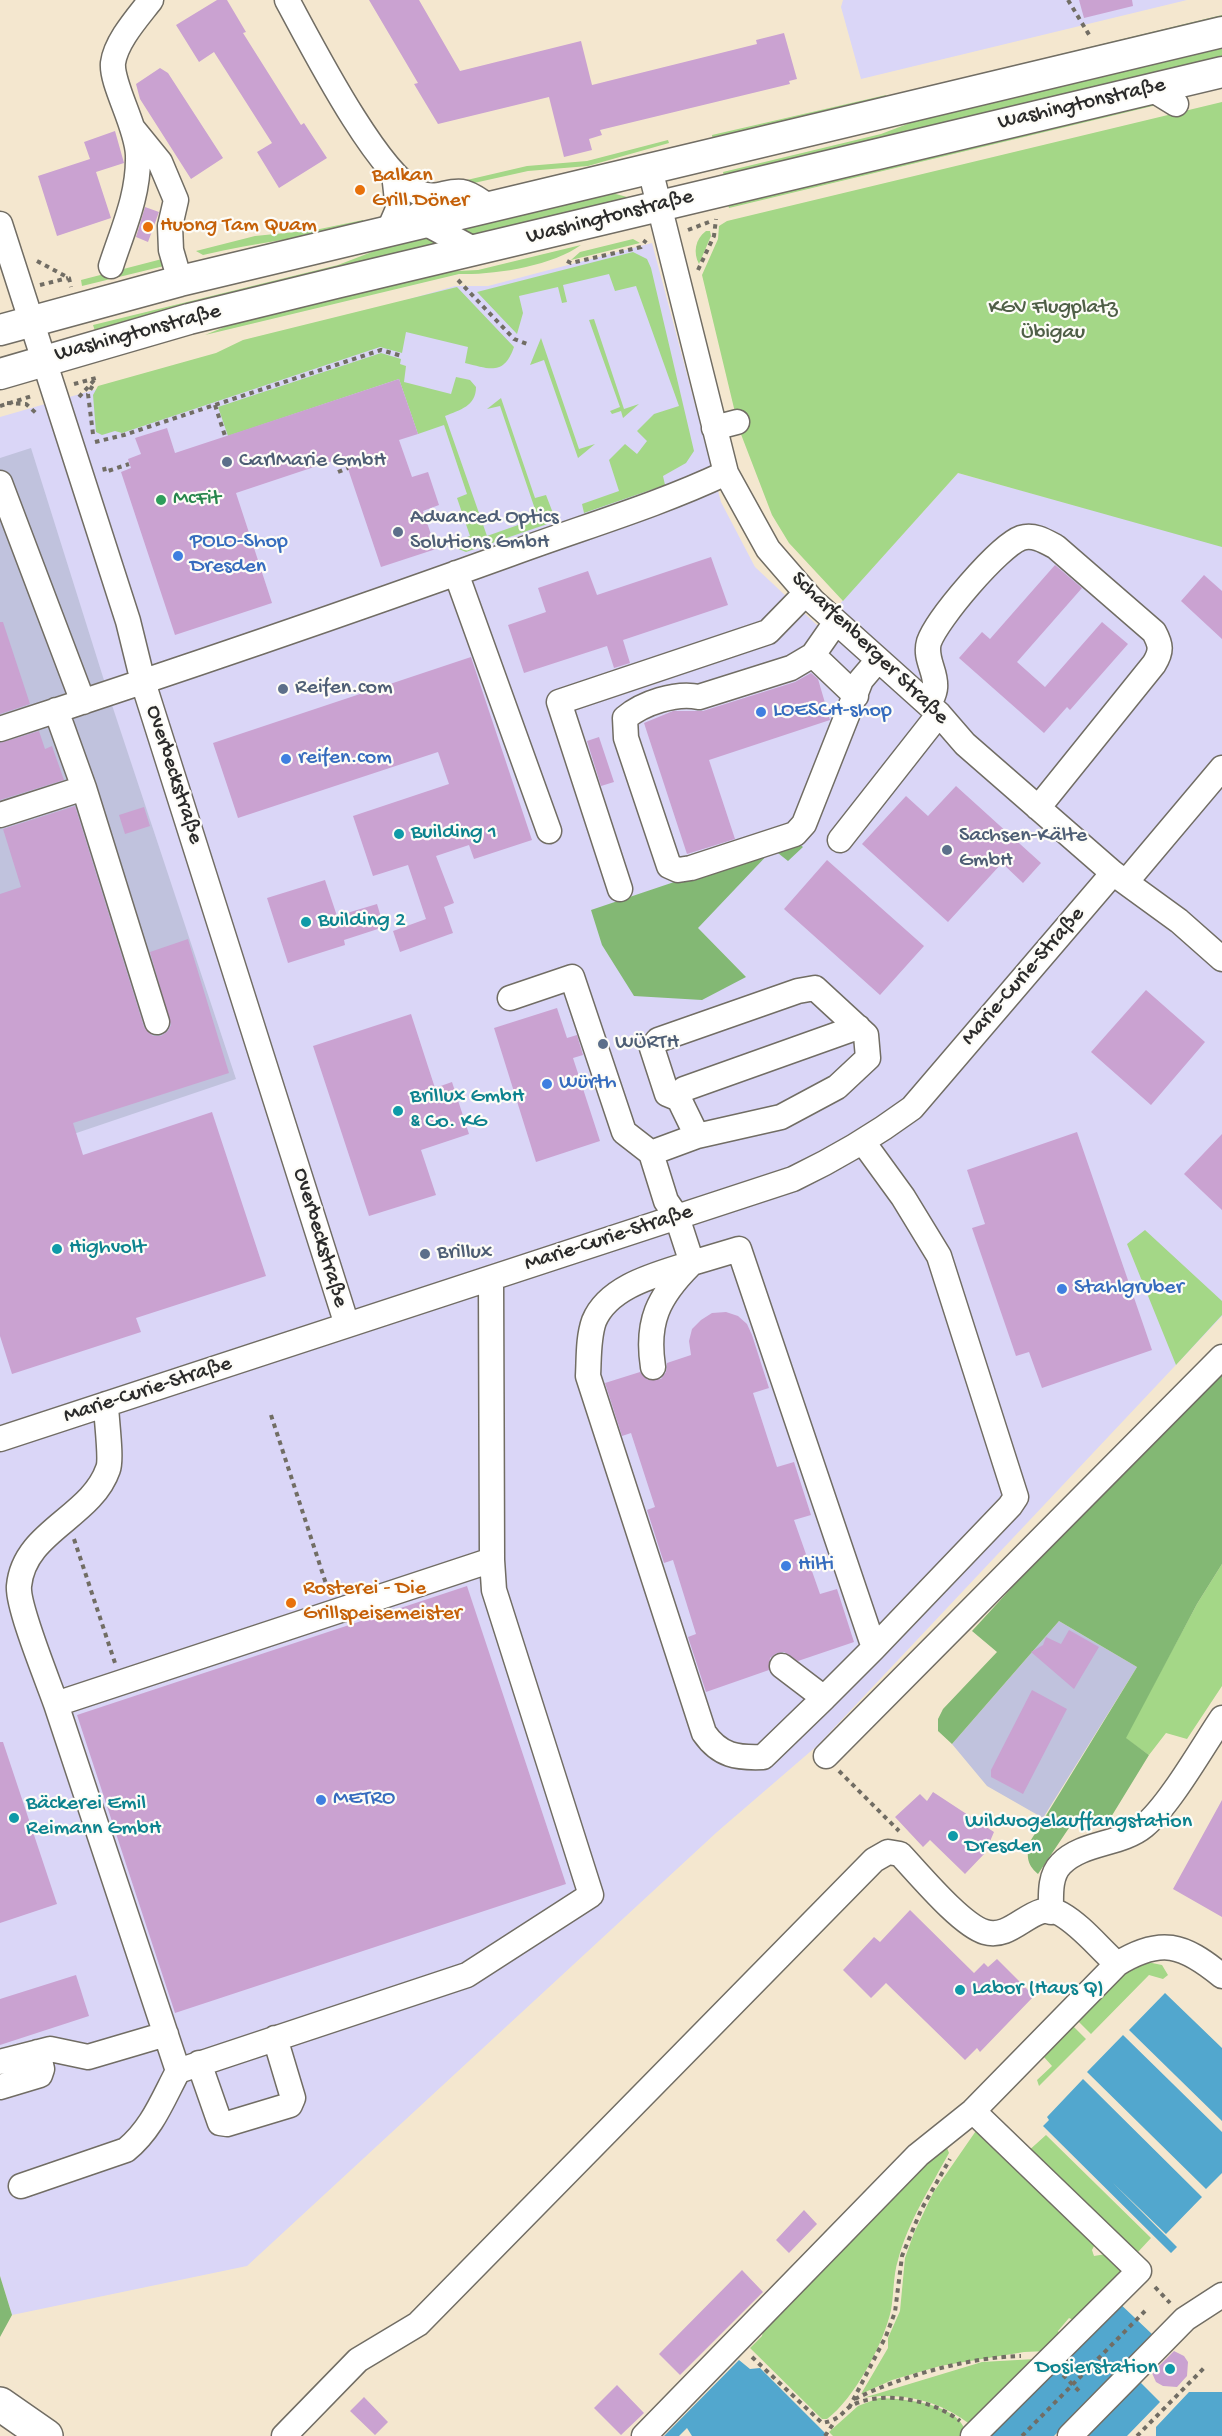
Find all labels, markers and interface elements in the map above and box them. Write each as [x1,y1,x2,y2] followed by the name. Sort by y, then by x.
[996,73,1168,137] street label: Washingtonstraße
[372,164,469,216] place label: Balkan Grill Döner
[353,183,367,197] marker: Balkan Grill Döner
[524,184,696,252] street label: Washingtonstraße
[160,214,317,240] place label: Huong Tam Quam
[141,220,155,234] marker: Huong Tam Quam
[989,296,1117,348] park label: KGV Flugplatz Übigau
[52,299,224,369] street label: Washingtonstraße
[239,449,386,475] place label: CarlMarie GmbH
[220,455,234,469] marker: CarlMarie GmbH
[173,487,221,513] place label: McFit
[154,493,168,507] marker: McFit
[410,506,559,558] place label: Advanced Optics Solutions GmbH
[391,525,405,539] marker: Advanced Optics Solutions GmbH
[190,530,288,582] place label: POLO-Shop Dresden
[171,549,185,563] marker: POLO-Shop Dresden
[784,567,954,731] street label: Scharfenberger Straße
[295,676,393,702] place label: Reifen.com
[276,682,290,696] marker: Reifen.com
[773,699,892,725] place label: LOESCH-shop
[138,702,208,848] street label: Overbeckstraße
[754,705,768,719] marker: LOESCH-shop
[298,746,392,772] place label: reifen.com
[279,752,293,766] marker: reifen.com
[411,821,497,847] place label: Building 1
[959,824,1087,876] place label: Sachsen-Kälte GmbH
[392,827,406,841] marker: Building 1
[940,843,954,857] marker: Sachsen-Kälte GmbH
[957,902,1091,1052] street label: Marie-Curie-Straße
[318,909,406,935] place label: Building 2
[299,915,313,929] marker: Building 2
[615,1031,679,1057] place label: WÜRTH
[596,1037,610,1051] marker: WÜRTH
[559,1071,617,1097] place label: Würth
[540,1077,554,1091] marker: Würth
[410,1085,524,1136] place label: Brillux GmbH & Co. KG
[391,1104,405,1118] marker: Brillux GmbH & Co. KG
[285,1165,353,1311] street label: Overbeckstraße
[522,1199,696,1279] street label: Marie-Curie-Straße
[69,1236,146,1262] place label: Highvolt
[437,1241,492,1267] place label: Brillux
[50,1242,64,1256] marker: Highvolt
[418,1247,432,1261] marker: Brillux
[1074,1276,1183,1302] place label: Stahlgruber
[1055,1282,1069,1296] marker: Stahlgruber
[61,1351,235,1431] street label: Marie-Curie-Straße
[798,1553,834,1579] place label: Hilti
[779,1559,793,1573] marker: Hilti
[303,1577,462,1628] place label: Rosterei - Die Grillspeisemeister
[284,1596,298,1610] marker: Rosterei - Die Grillspeisemeister
[333,1787,395,1813] place label: METRO
[26,1792,161,1844] place label: Bäckerei Emil Reimann GmbH
[314,1793,328,1807] marker: METRO
[965,1810,1192,1862] place label: Wildvogelauffangstation Dresden
[7,1811,21,1825] marker: Bäckerei Emil Reimann GmbH
[946,1829,960,1843] marker: Wildvogelauffangstation Dresden
[972,1977,1104,2003] place label: Labor (Haus Q)
[953,1983,967,1997] marker: Labor (Haus Q)
[1035,2356,1158,2382] place label: Dosierstation
[1163,2362,1177,2376] marker: Dosierstation

